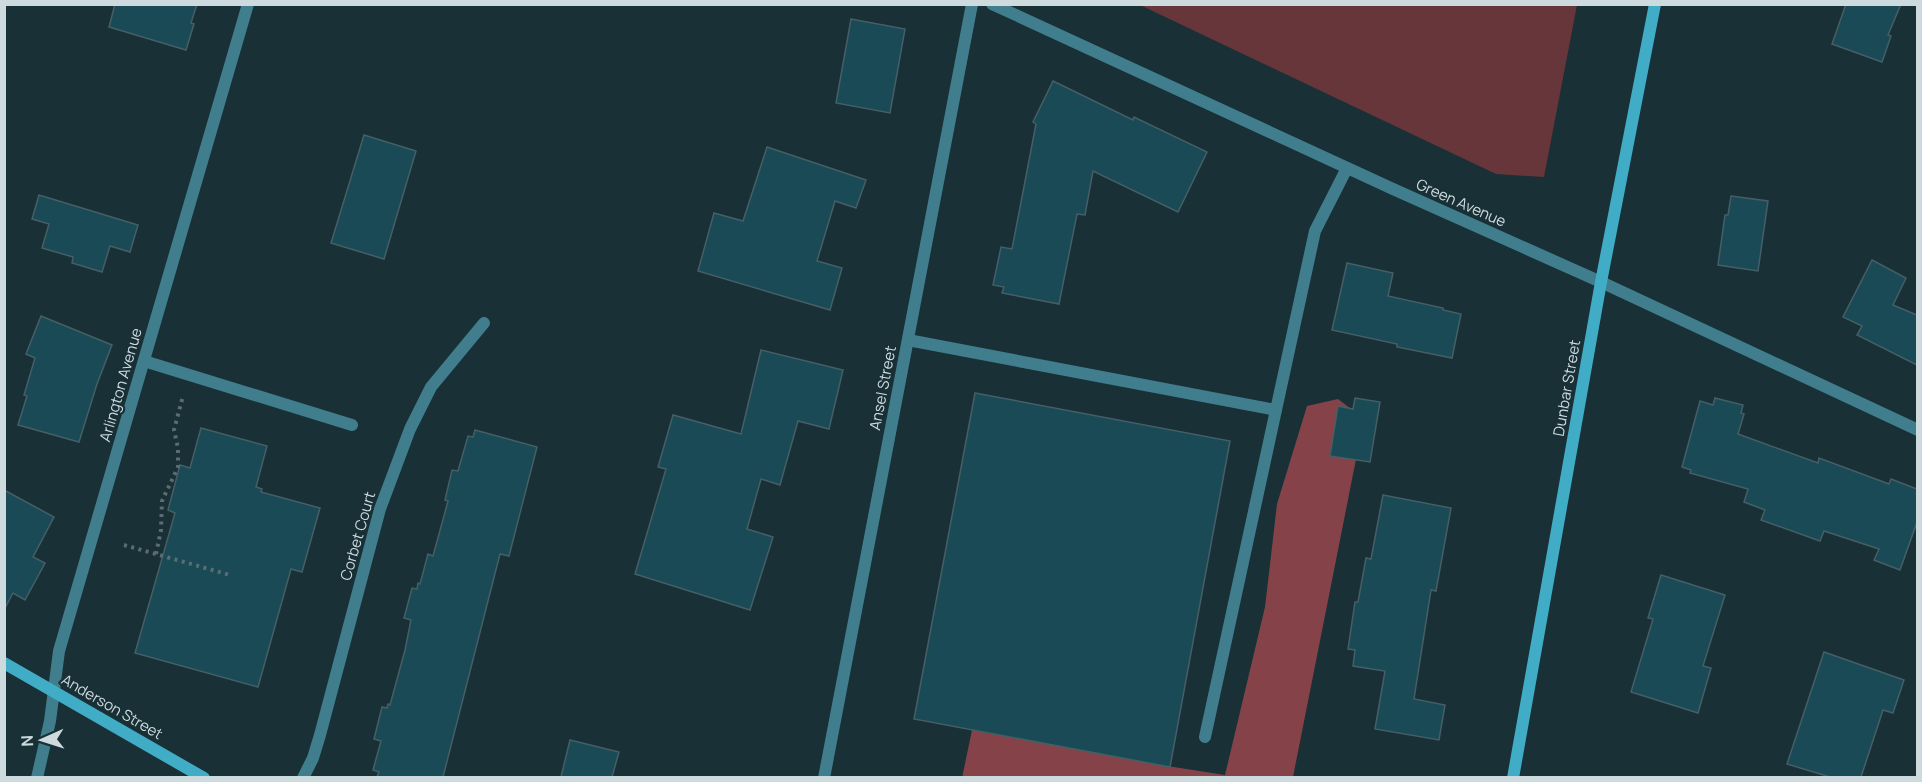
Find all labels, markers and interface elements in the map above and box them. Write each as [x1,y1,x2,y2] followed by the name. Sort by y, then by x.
[1413,173,1510,232] street label: Green Avenue
[94,325,147,444] street label: Arlington Avenue
[1548,338,1585,438] street label: Dunbar Street
[864,344,901,432] street label: Ansel Street
[335,489,380,583] street label: Corbet Court
[58,669,167,744] street label: Anderson Street
[12,710,72,770] north arrow
[16,734,38,747] text: N

